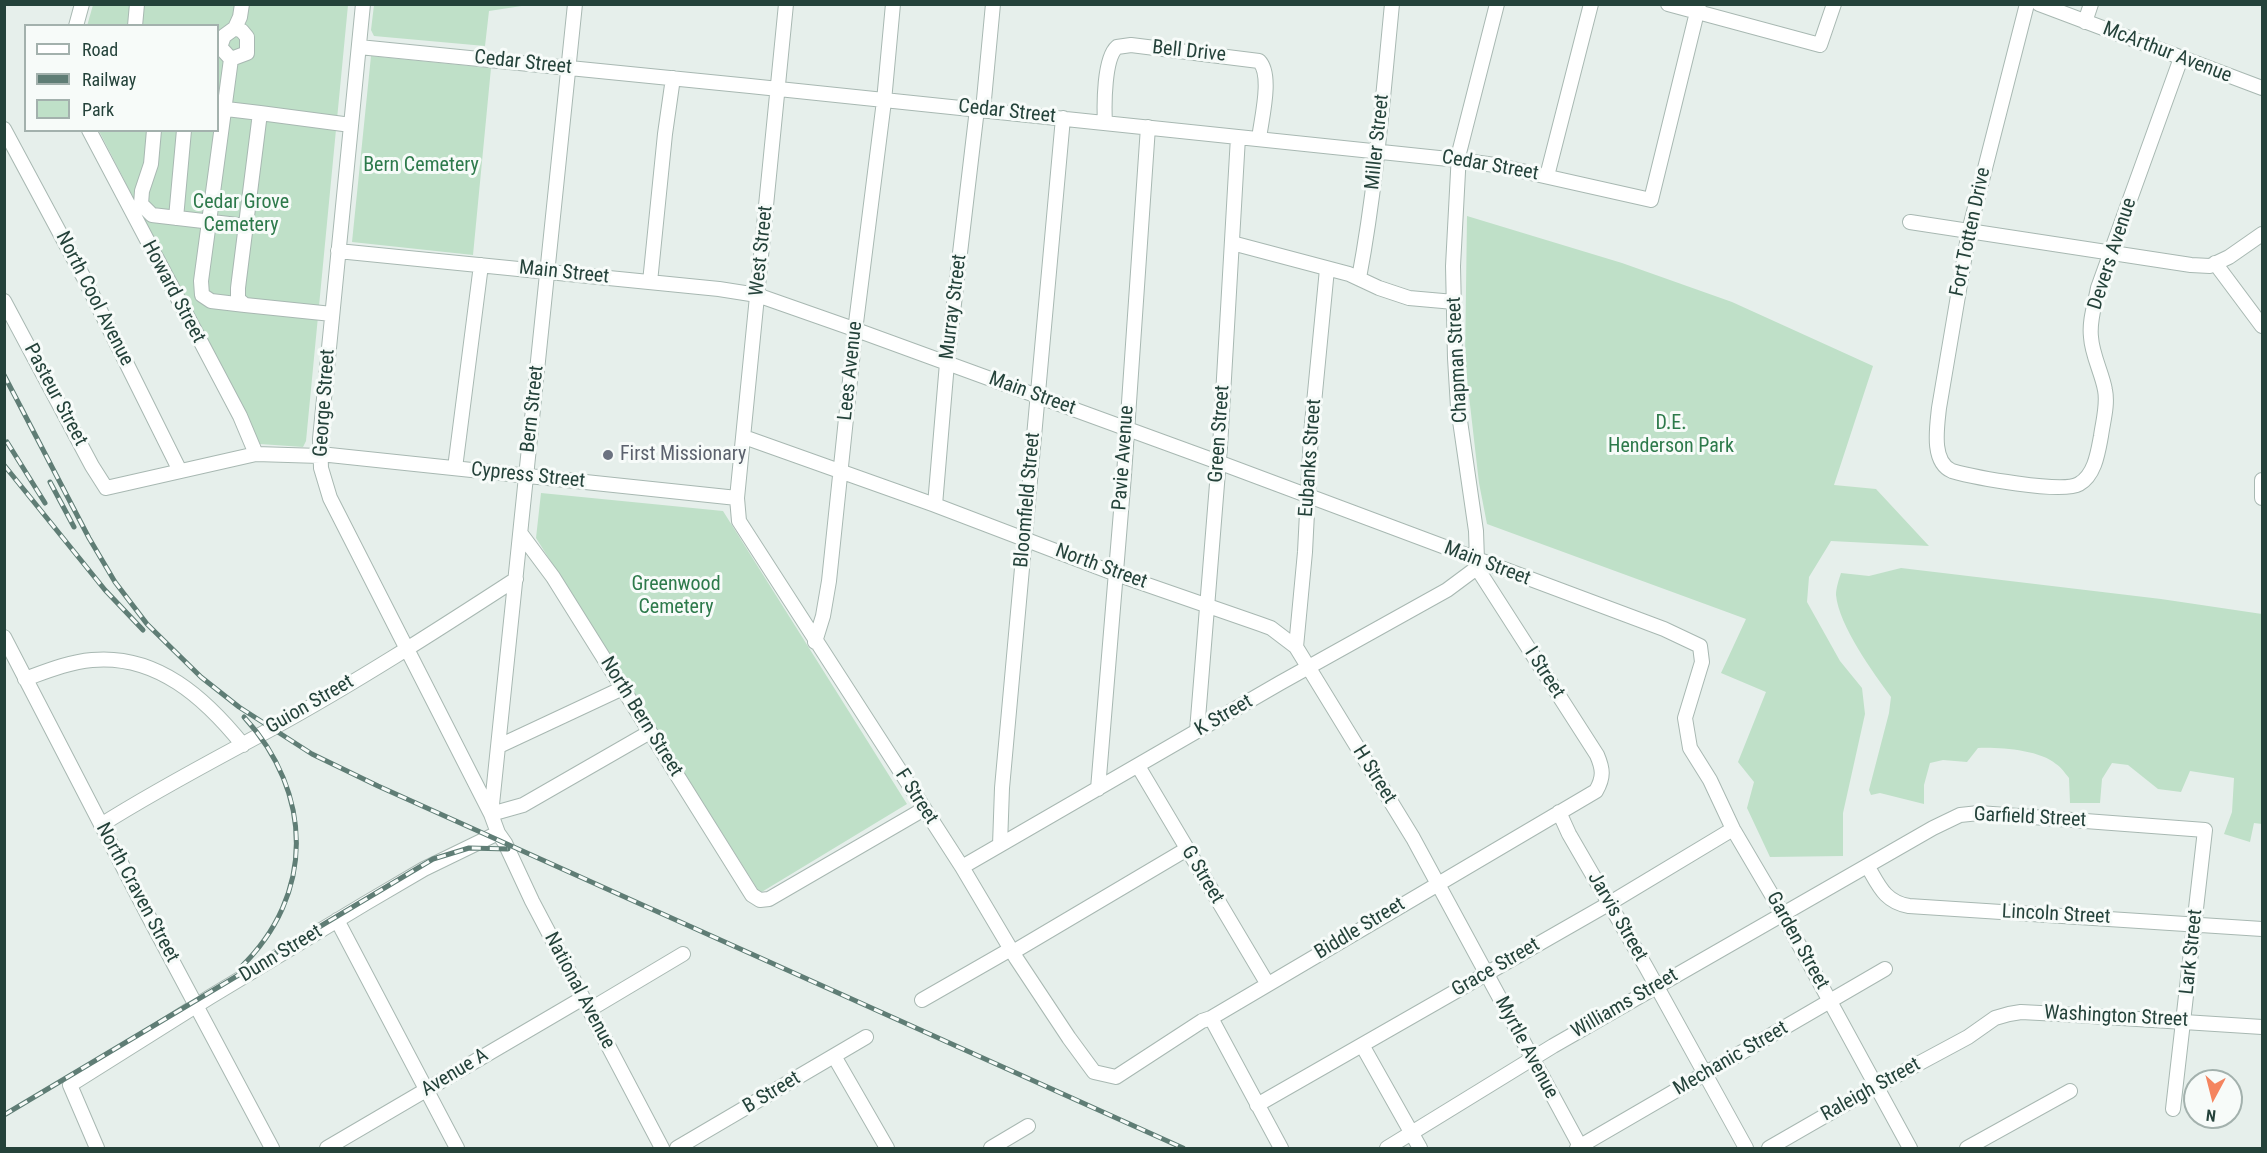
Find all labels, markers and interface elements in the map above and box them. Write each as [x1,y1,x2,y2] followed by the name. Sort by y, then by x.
[2099,17,2235,89] street label: McArthur Avenue
[24,24,219,132] legend
[1151,36,1227,68] street label: Bell Drive
[82,39,118,60] text: Road
[473,46,573,80] street label: Cedar Street
[82,69,136,90] text: Railway
[1361,93,1395,191] street label: Miller Street
[957,95,1057,129] street label: Cedar Street
[82,99,114,120] text: Park
[1440,146,1540,186] street label: Cedar Street
[363,154,479,178] park label: Bern Cemetery
[1946,165,1996,299] street label: Fort Totten Drive
[193,191,289,238] park label: Cedar Grove Cemetery
[2084,195,2142,313] street label: Devers Avenue
[745,205,779,297] street label: West Street
[50,228,138,370] street label: North Cool Avenue
[136,237,210,347] street label: Howard Street
[936,253,972,361] street label: Murray Street
[518,256,610,290] street label: Main Street
[1443,296,1473,424] street label: Chapman Street
[834,320,868,422] street label: Lees Avenue
[18,340,92,450] street label: Pasteur Street
[309,348,341,458] street label: George Street
[516,364,550,454] street label: Bern Street
[985,367,1079,421] street label: Main Street
[1205,384,1235,484] street label: Green Street
[1295,398,1327,518] street label: Eubanks Street
[1108,405,1140,511] street label: Pavie Avenue
[1608,412,1734,459] park label: D.E. Henderson Park
[1010,431,1046,569] street label: Bloomfield Street
[620,443,746,467] place label: First Missionary
[601,448,615,462] marker: First Missionary
[470,458,586,494] street label: Cypress Street
[1440,537,1534,591] street label: Main Street
[1052,539,1150,595] street label: North Street
[631,573,721,620] park label: Greenwood Cemetery
[1519,643,1569,703] street label: I Street
[595,653,687,781] street label: North Bern Street
[262,670,358,740] street label: Guion Street
[1191,690,1257,742] street label: K Street
[1347,742,1401,808] street label: H Street
[889,765,943,829] street label: F Street
[1973,803,2087,833] street label: Garfield Street
[90,819,184,967] street label: North Craven Street
[1175,842,1229,908] street label: G Street
[1582,868,1652,966] street label: Jarvis Street
[1760,888,1834,994] street label: Garden Street
[1311,893,1409,965] street label: Biddle Street
[2001,900,2111,930] street label: Lincoln Street
[2176,908,2208,996] street label: Lark Street
[235,920,327,988] street label: Dunn Street
[538,929,620,1053] street label: National Avenue
[1448,933,1544,1003] street label: Grace Street
[1568,964,1682,1044] street label: Williams Street
[1489,993,1563,1103] street label: Myrtle Avenue
[2043,1001,2189,1033] street label: Washington Street
[1670,1017,1792,1101] street label: Mechanic Street
[417,1044,493,1102] street label: Avenue A
[1817,1053,1925,1127] street label: Raleigh Street
[739,1067,805,1119] street label: B Street
[2183,1069,2243,1129] north arrow
[2205,1105,2217,1125] text: N

